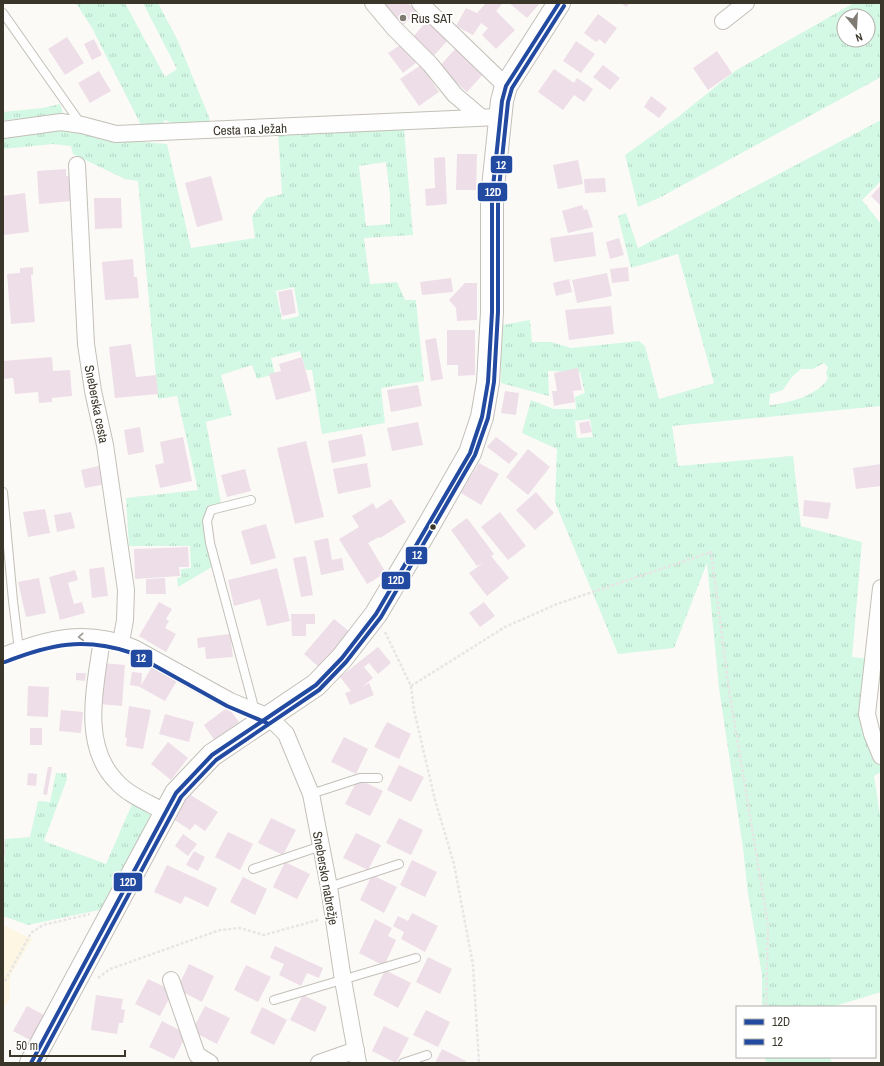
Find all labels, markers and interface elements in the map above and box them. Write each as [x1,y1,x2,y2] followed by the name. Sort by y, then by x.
[836,8,876,48] north arrow
[411,10,453,27] place label: Rus SAT
[398,13,408,23] marker: Rus SAT
[854,30,864,45] text: N
[213,120,287,139] street label: Cesta na Ježah
[490,155,513,174] line badge: 12
[496,158,506,172] text: 12
[477,182,508,202] line badge: 12D
[485,185,502,199] text: 12D
[81,363,112,445] street label: Sneberska cesta
[428,522,438,532] unlabelled marker
[405,546,428,565] line badge: 12
[412,548,422,562] text: 12
[381,571,411,590] line badge: 12D
[388,573,405,587] text: 12D
[78,632,84,641] one-way arrow
[130,649,153,668] line badge: 12
[136,651,146,665] text: 12
[309,830,342,926] street label: Snebersko nabrežje
[113,872,143,892] line badge: 12D
[120,875,137,889] text: 12D
[736,1006,876,1058] legend
[772,1014,790,1030] text: 12D
[10,1032,125,1058] scale bar
[772,1034,783,1050] text: 12
[16,1038,38,1054] text: 50 m

